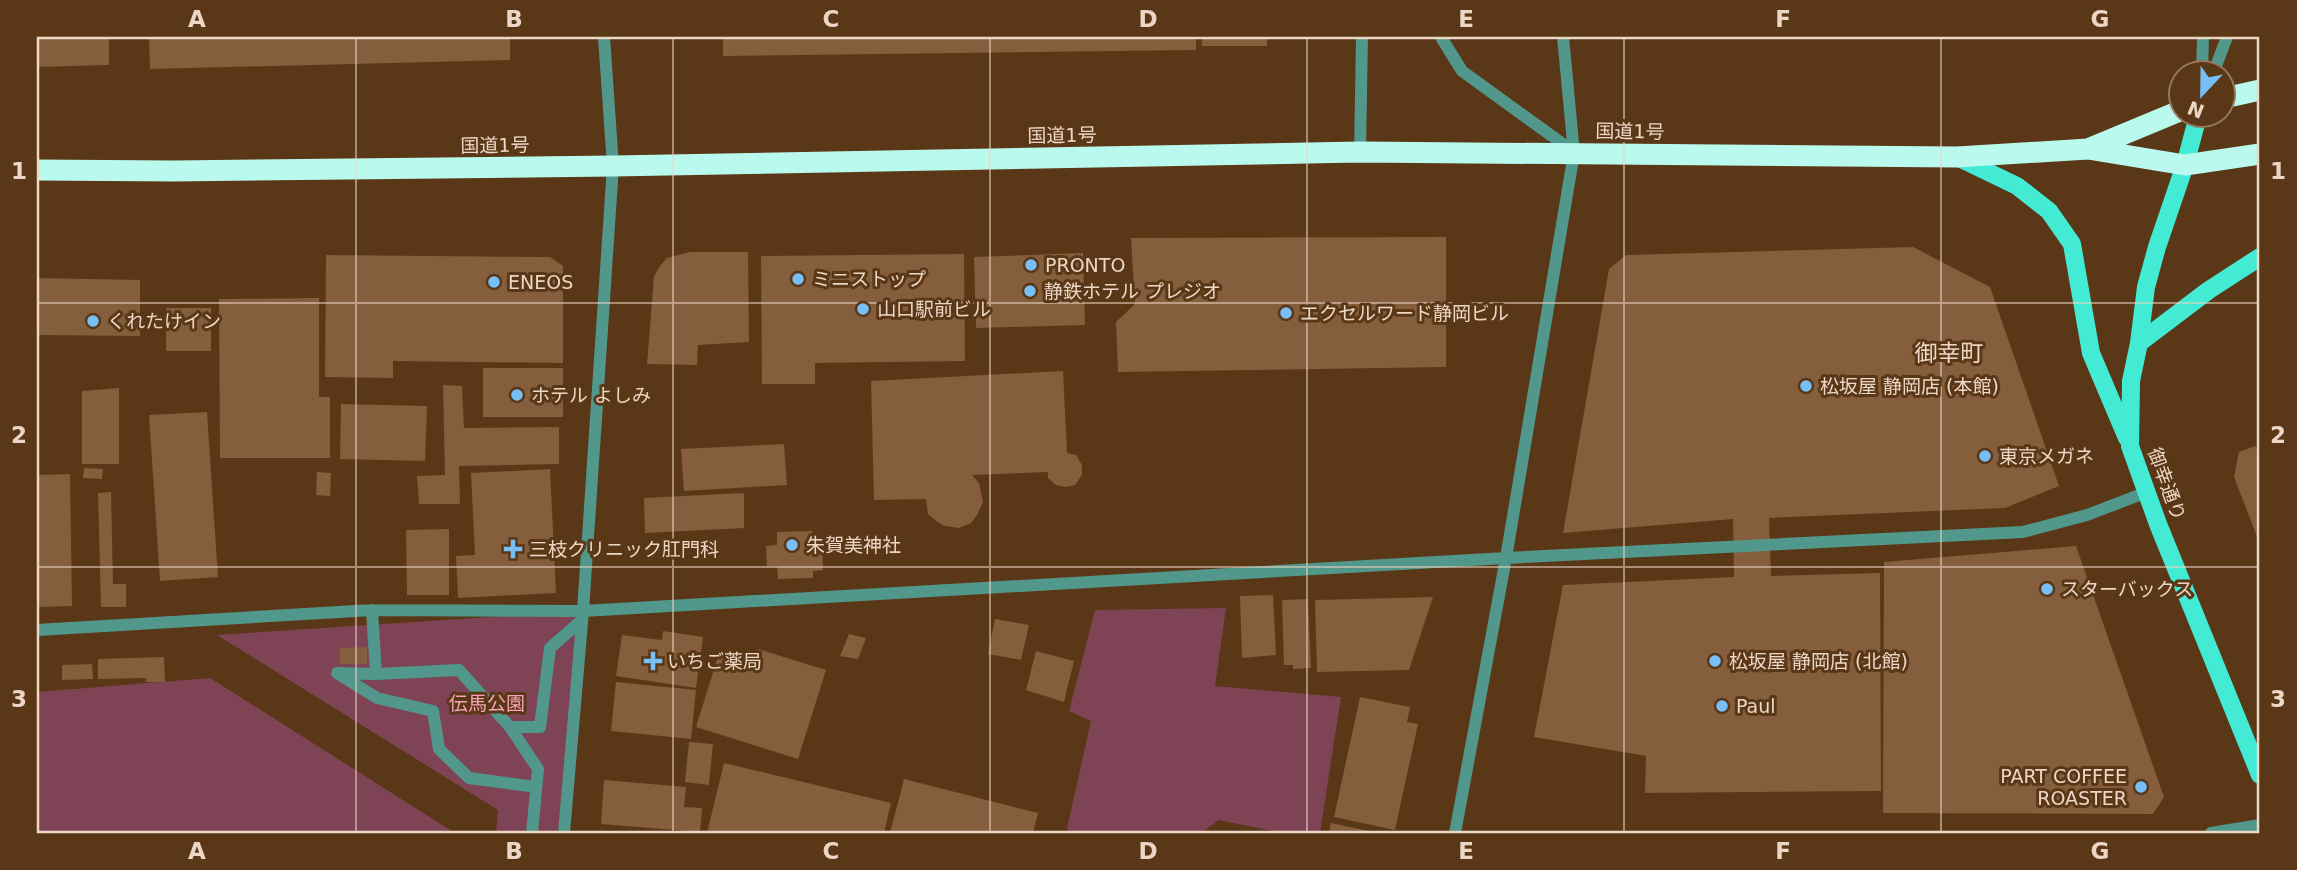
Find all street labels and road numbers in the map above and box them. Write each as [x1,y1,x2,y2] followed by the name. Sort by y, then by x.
[1595,119,1665,143] street label: 国道1号
[1027,123,1097,147] street label: 国道1号
[460,133,530,157] street label: 国道1号
[2144,445,2190,523] street label: 御幸通り

